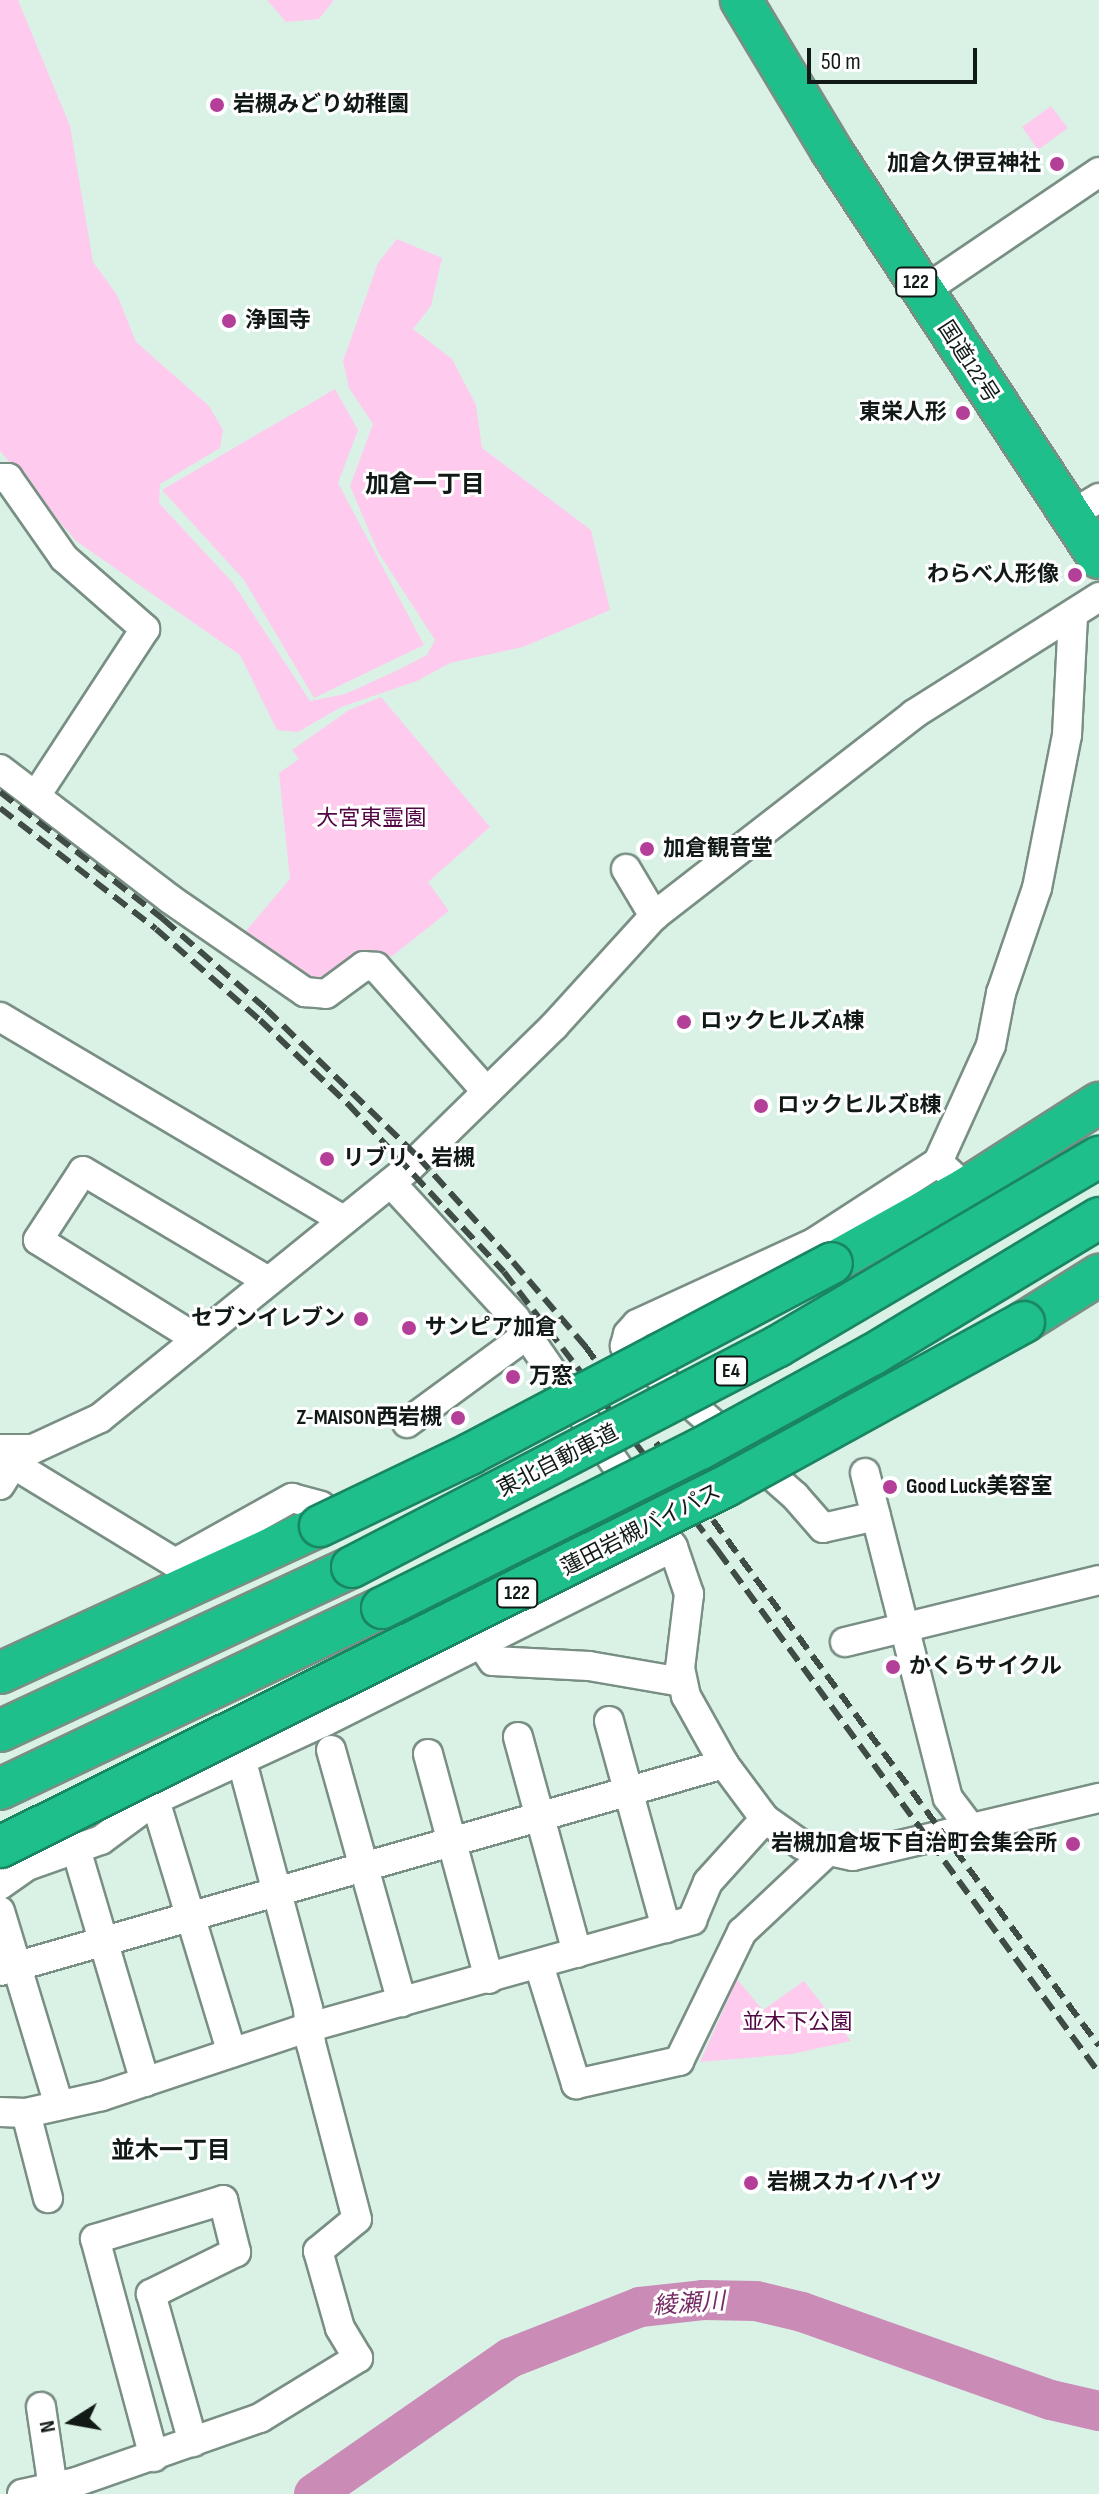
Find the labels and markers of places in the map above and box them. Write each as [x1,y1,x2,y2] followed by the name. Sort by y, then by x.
[233,92,409,118] place label: 岩槻みどり幼稚園
[208,96,226,114] marker: 岩槻みどり幼稚園
[887,151,1041,177] place label: 加倉久伊豆神社
[1048,155,1066,173] marker: 加倉久伊豆神社
[245,308,311,334] place label: 浄国寺
[220,312,238,330] marker: 浄国寺
[859,400,947,426] place label: 東栄人形
[954,404,972,422] marker: 東栄人形
[927,562,1059,588] place label: わらべ人形像
[1066,566,1084,584] marker: わらべ人形像
[663,836,773,862] place label: 加倉観音堂
[638,840,656,858] marker: 加倉観音堂
[700,1009,864,1035] place label: ロックヒルズA棟
[675,1013,693,1031] marker: ロックヒルズA棟
[777,1093,941,1119] place label: ロックヒルズB棟
[752,1097,770,1115] marker: ロックヒルズB棟
[343,1146,475,1172] place label: リブリ・岩槻
[318,1150,336,1168] marker: リブリ・岩槻
[191,1306,345,1332] place label: セブンイレブン
[352,1310,370,1328] marker: セブンイレブン
[425,1315,557,1341] place label: サンピア加倉
[400,1319,418,1337] marker: サンピア加倉
[529,1364,573,1390] place label: 万窓
[504,1368,522,1386] marker: 万窓
[297,1405,442,1431] place label: Z-MAISON西岩槻
[449,1409,467,1427] marker: Z-MAISON西岩槻
[906,1474,1053,1500] place label: Good Luck美容室
[881,1478,899,1496] marker: Good Luck美容室
[909,1654,1063,1680] place label: かくらサイクル
[884,1658,902,1676] marker: かくらサイクル
[771,1831,1057,1857] place label: 岩槻加倉坂下自治町会集会所
[1064,1835,1082,1853] marker: 岩槻加倉坂下自治町会集会所
[767,2170,943,2196] place label: 岩槻スカイハイツ
[742,2174,760,2192] marker: 岩槻スカイハイツ

